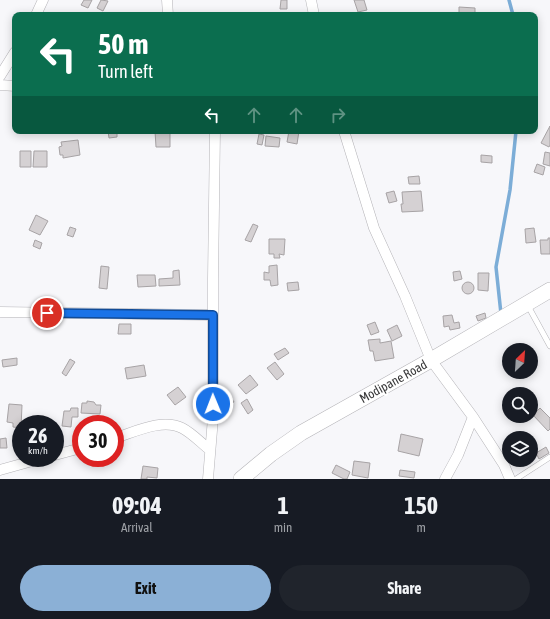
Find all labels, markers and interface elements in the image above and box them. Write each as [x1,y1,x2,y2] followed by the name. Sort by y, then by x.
[32,28,84,80] icon: left
[98,28,148,60] text: 50 m
[98,61,153,82] text: Turn left
[201,104,223,126] icon: left
[243,104,265,126] icon: ahead
[285,104,307,126] icon: ahead
[327,104,349,126] icon: right
[30,296,64,330] pin
[36,302,58,324] icon: arrive
[502,343,538,379] north arrow
[502,343,538,467] map controls
[357,357,430,406] street label: Modipane Road
[192,383,234,425] position arrow
[502,387,538,423] button: search
[72,415,124,467] speed limit sign: 30
[29,424,47,447] text: 26
[502,431,538,467] button: layers
[28,445,48,456] text: km/h
[112,492,162,519] text: 09:04
[277,492,289,519] text: 1
[404,492,438,519] text: 150
[121,520,153,535] text: Arrival
[274,520,292,535] text: min
[416,520,426,535] text: m
[20,565,271,611] button: Exit
[279,565,530,611] button: Share

